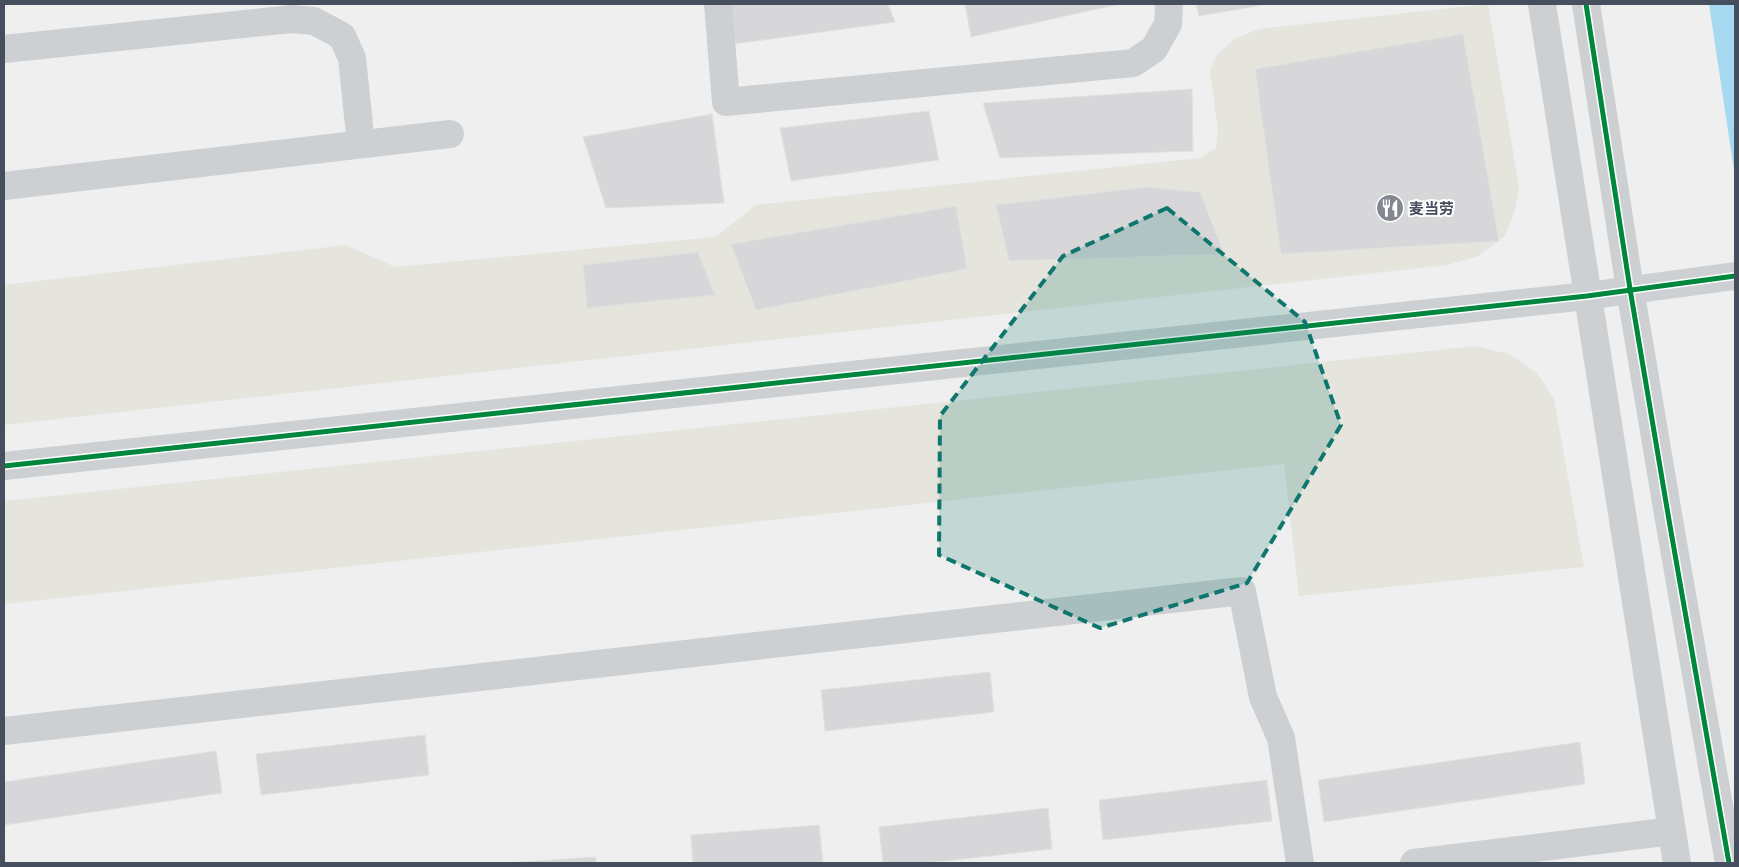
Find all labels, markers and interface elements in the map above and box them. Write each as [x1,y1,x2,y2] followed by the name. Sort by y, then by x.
[1375,193,1405,223] restaurant icon: 麦当劳
[1409,199,1454,217] place label: 麦当劳

